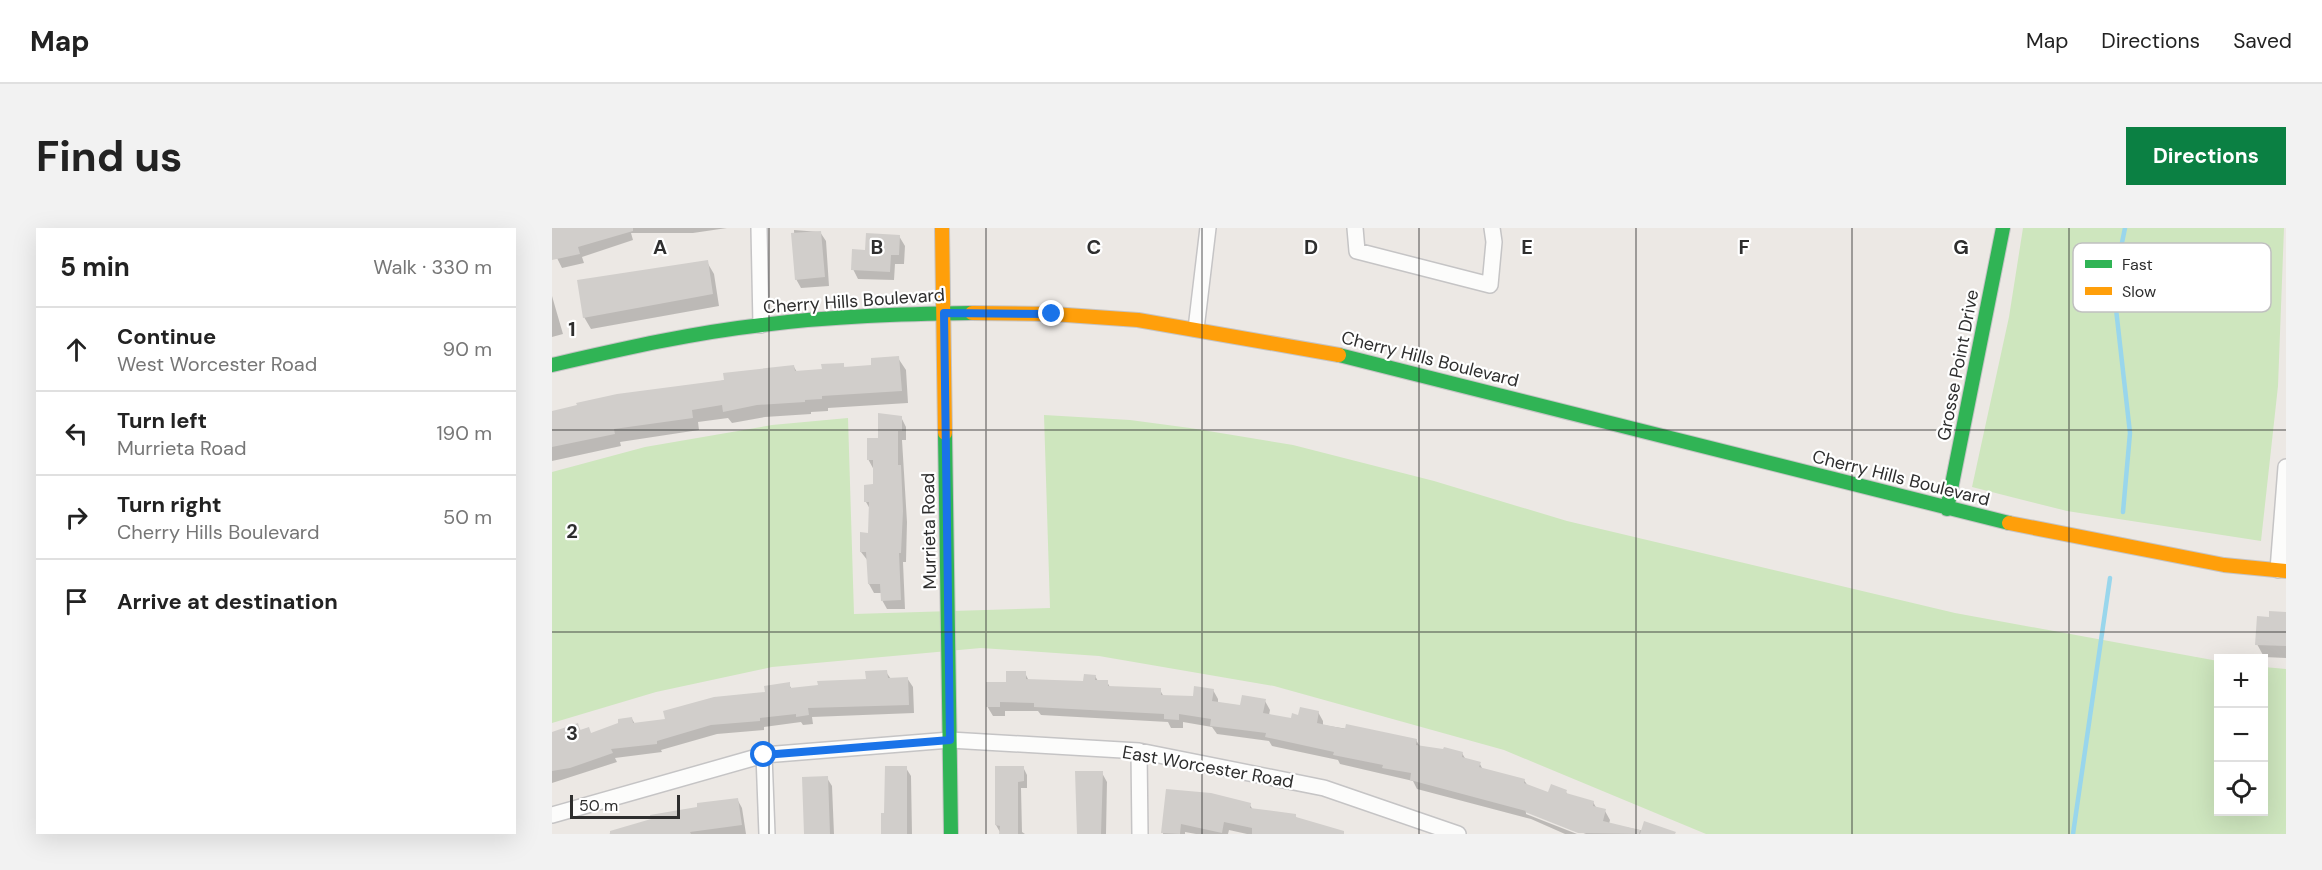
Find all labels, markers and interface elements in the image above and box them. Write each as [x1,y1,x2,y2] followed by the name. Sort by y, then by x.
[30,23,90,60] text: Map
[2026,27,2068,55] text: Map
[2101,27,2200,55] text: Directions
[2233,27,2292,55] text: Saved
[2126,127,2286,185] button: Directions
[36,129,182,184] text: Find us
[653,234,667,260] text: A
[871,234,883,260] text: B
[1087,234,1101,260] text: C
[1304,234,1318,260] text: D
[1521,234,1533,260] text: E
[1738,234,1750,260] text: F
[1953,234,1969,260] text: G
[2073,243,2271,312] legend
[60,250,130,284] text: 5 min
[373,254,492,280] text: Walk · 330 m
[2122,254,2153,275] text: Fast
[2122,281,2156,302] text: Slow
[762,283,946,319] street label: Cherry Hills Boulevard
[1932,287,1984,443] street label: Grosse Point Drive
[1038,300,1064,326] route end
[568,316,576,342] text: 1
[117,322,216,351] text: Continue
[1339,325,1521,393] street label: Cherry Hills Boulevard
[60,333,93,366] icon: ahead
[443,336,492,362] text: 90 m
[117,351,317,377] text: West Worcester Road
[117,406,207,435] text: Turn left
[60,417,93,450] icon: left
[436,420,492,446] text: 190 m
[117,435,247,461] text: Murrieta Road
[1810,444,1992,512] street label: Cherry Hills Boulevard
[916,473,942,589] street label: Murrieta Road
[117,490,222,519] text: Turn right
[60,501,93,534] icon: right
[443,504,492,530] text: 50 m
[566,518,578,544] text: 2
[117,519,319,545] text: Cherry Hills Boulevard
[60,585,93,618] icon: arrive
[117,587,338,616] text: Arrive at destination
[2214,654,2268,816] map controls
[2214,654,2268,708] button: +
[2214,708,2268,762] button: −
[566,720,578,746] text: 3
[1120,740,1296,794] street label: East Worcester Road
[750,741,776,767] route start
[2214,762,2268,816] button: locate
[570,792,680,820] scale bar
[579,795,618,816] text: 50 m

